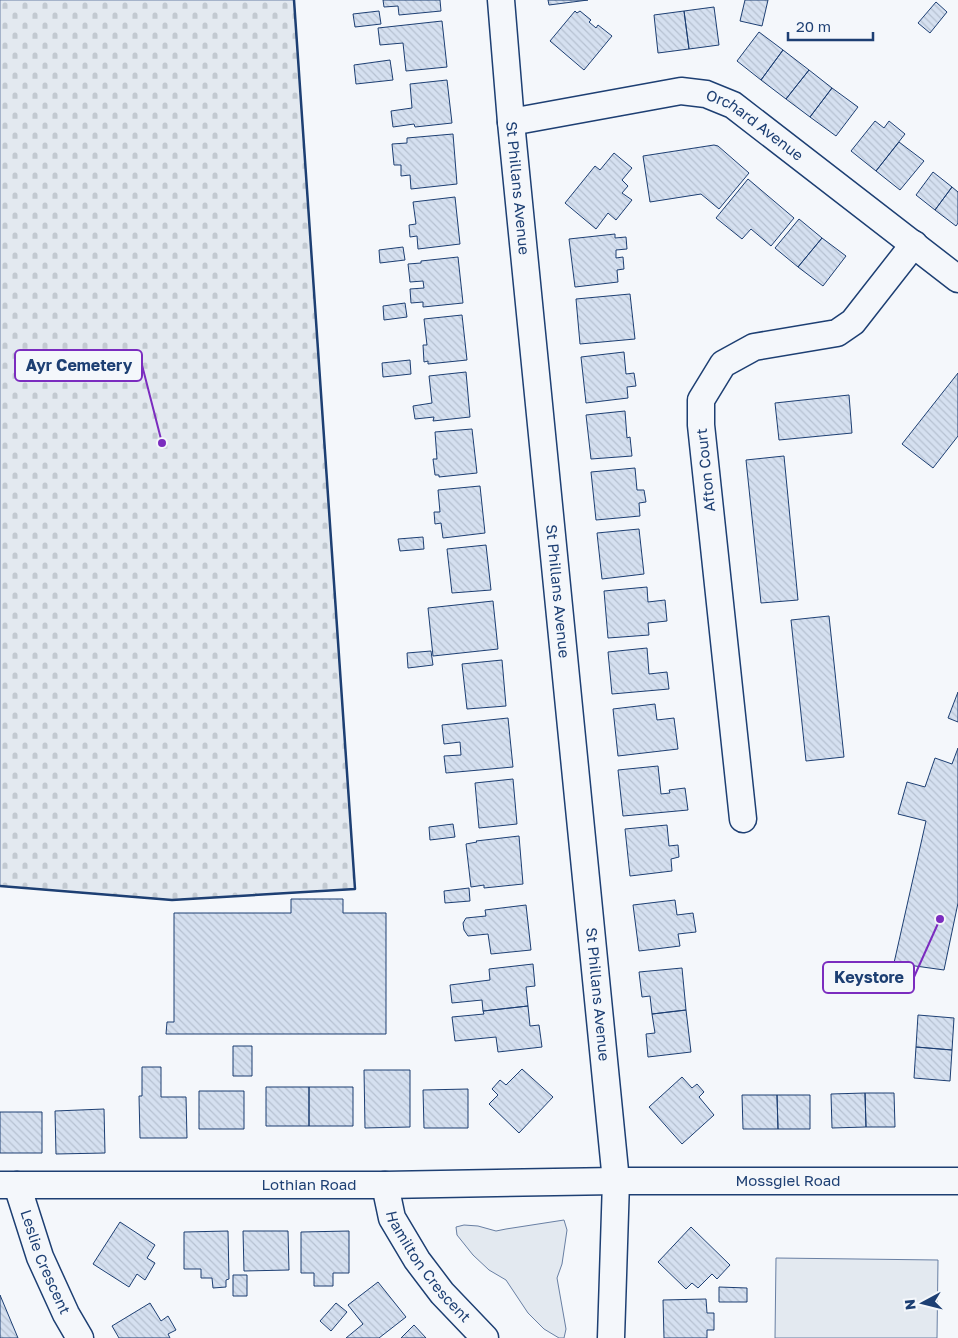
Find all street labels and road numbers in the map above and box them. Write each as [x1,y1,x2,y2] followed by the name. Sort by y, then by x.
[704,85,807,164] street label: Orchard Avenue
[503,120,534,256] street label: St Phillans Avenue
[692,428,718,513] street label: Afton Court
[543,524,574,659] street label: St Phillans Avenue
[583,927,614,1062] street label: St Phillans Avenue
[735,1171,841,1189] street label: Mossgiel Road
[262,1175,356,1193] street label: Lothian Road
[17,1207,75,1317] street label: Leslie Crescent
[383,1209,475,1325] street label: Hamilton Crescent

